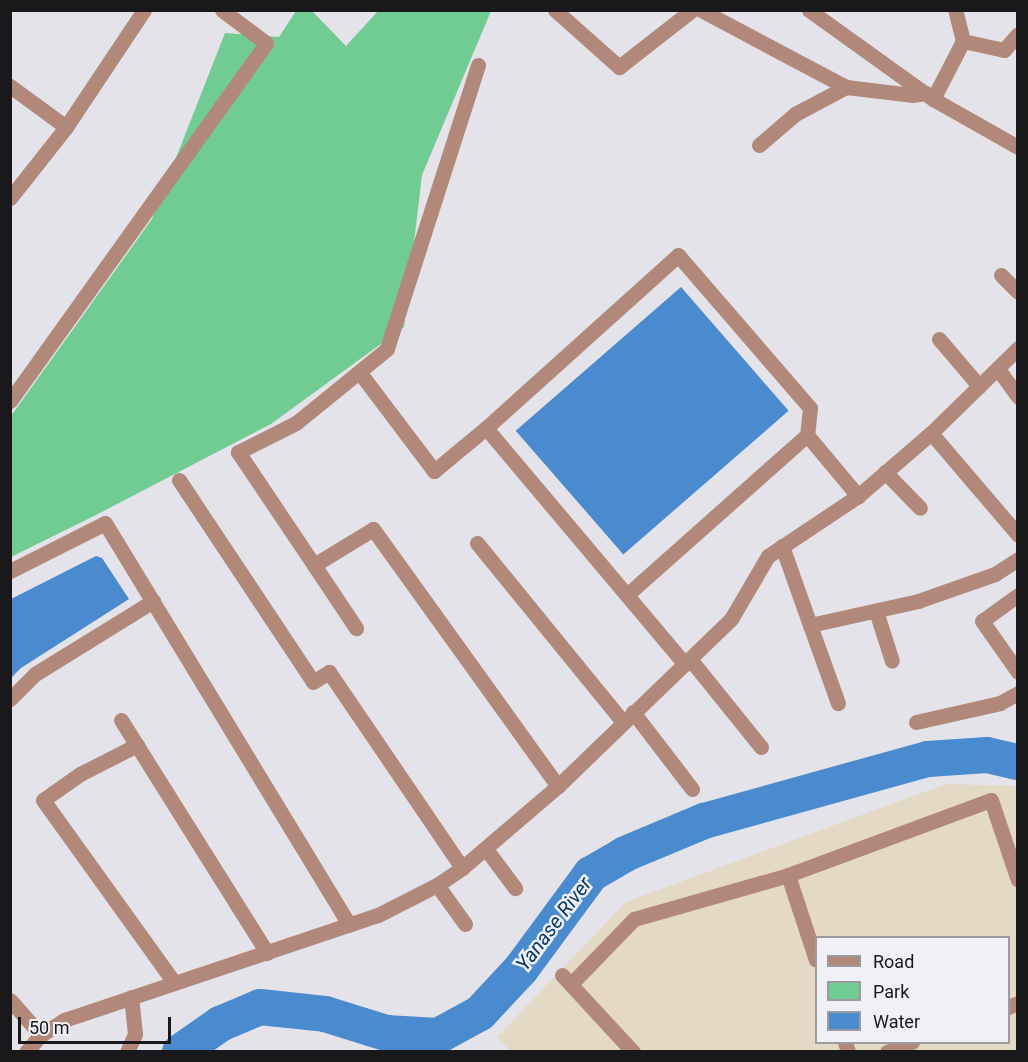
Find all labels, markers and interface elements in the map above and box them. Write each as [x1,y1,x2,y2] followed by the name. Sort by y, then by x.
[511,873,597,975] water label: Yanase River
[815,936,1010,1044] legend
[873,951,914,972] text: Road
[873,981,909,1002] text: Park
[21,1005,174,1043] scale bar
[873,1011,920,1032] text: Water
[29,1017,69,1038] text: 50 m

